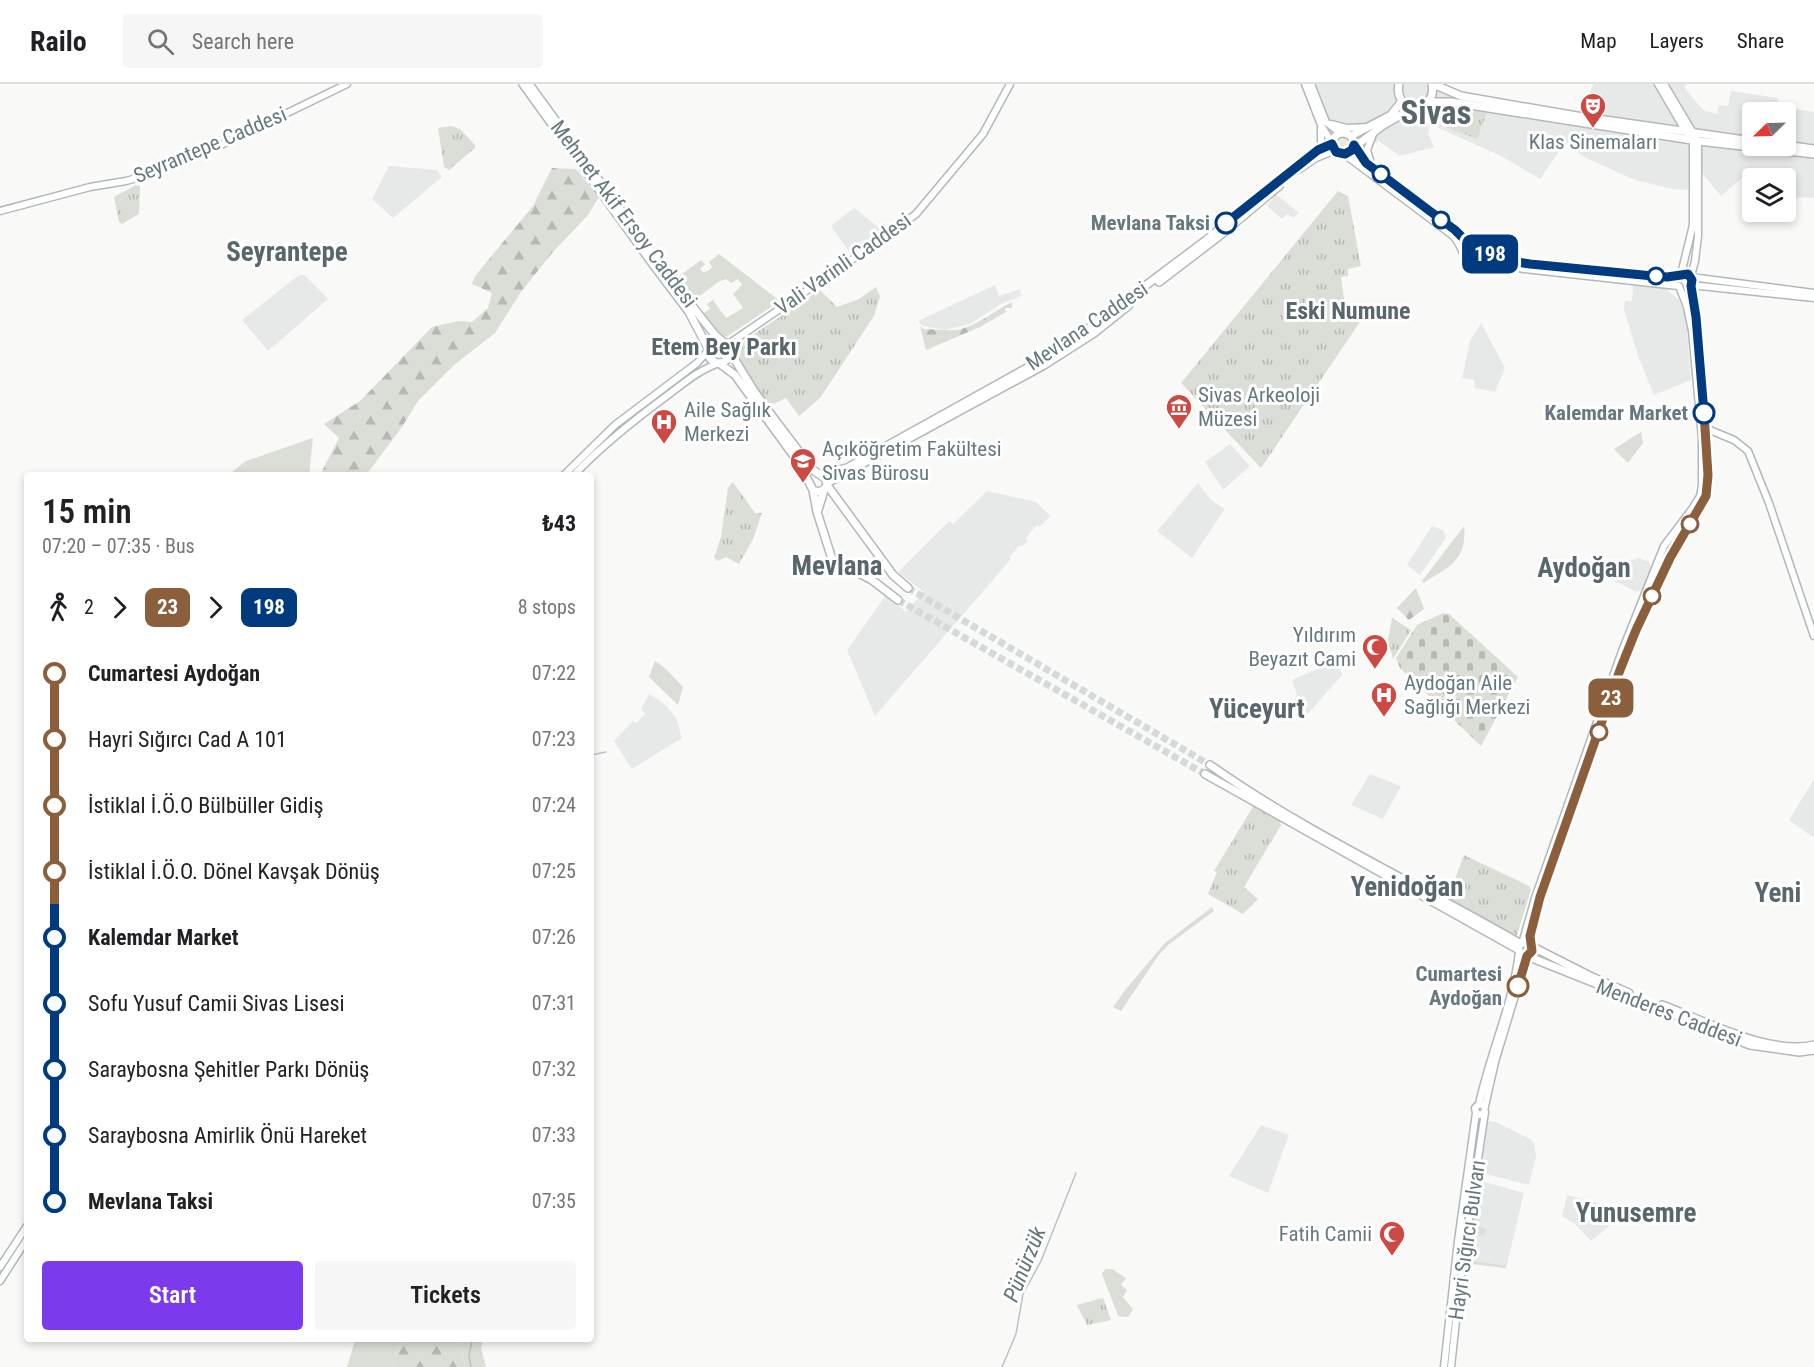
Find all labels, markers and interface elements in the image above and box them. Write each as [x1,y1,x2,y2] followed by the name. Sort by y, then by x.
[123,14,543,68] search box
[30,25,87,58] text: Railo
[144,25,177,58] icon: search
[192,29,294,54] text: Search here
[1580,29,1617,53] text: Map
[1650,29,1704,53] text: Layers
[1737,29,1784,53] text: Share
[1578,91,1608,129] theatre icon: Klas Sinemaları
[1400,93,1472,132] district label: Sivas
[130,102,290,188] street label: Seyrantepe Caddesi
[1742,102,1796,156] north arrow
[1742,102,1796,222] map controls
[546,116,702,312] street label: Mehmet Akif Ersoy Caddesi
[1529,130,1657,154] place label: Klas Sinemaları
[1372,165,1390,183] unlabelled marker
[1742,168,1796,222] button: layers
[771,208,915,320] street label: Vali Varinli Caddesi
[1091,211,1210,235] place label: Mevlana Taksi
[1432,211,1450,229] unlabelled marker
[1215,212,1237,234] marker: Mevlana Taksi
[1456,234,1524,274] line badge: 198
[226,236,348,268] district label: Seyrantepe
[1474,242,1506,266] text: 198
[1647,267,1665,285] unlabelled marker
[1022,276,1152,376] street label: Mevlana Caddesi
[1285,297,1411,325] district label: Eski Numune
[651,333,797,361] district label: Etem Bey Parkı
[1198,383,1320,431] place label: Sivas Arkeoloji Müzesi
[1164,392,1194,430] museum icon: Sivas Arkeoloji Müzesi
[684,398,771,446] place label: Aile Sağlık Merkezi
[1544,401,1688,425] place label: Kalemdar Market
[1693,402,1715,424] marker: Kalemdar Market
[649,407,679,445] hospital icon: Aile Sağlık Merkezi
[822,437,1002,485] place label: Açıköğretim Fakültesi Sivas Bürosu
[788,446,818,484] school or university icon: Açıköğretim Fakültesi Sivas Bürosu
[42,492,132,531] text: 15 min
[542,511,576,536] text: ₺43
[1681,515,1699,533] unlabelled marker
[42,534,195,558] text: 07:20 – 07:35 · Bus
[792,550,882,582] district label: Mevlana
[1537,552,1631,584] district label: Aydoğan
[1643,587,1661,605] unlabelled marker
[42,591,75,624] icon: walk
[103,591,136,624] icon: forward
[199,591,232,624] icon: forward
[84,595,94,619] text: 2
[157,595,178,619] text: 23
[253,595,285,619] text: 198
[518,595,576,619] text: 8 stops
[1248,623,1356,671] place label: Yıldırım Beyazıt Cami
[1360,632,1390,670] mosque icon: Yıldırım Beyazıt Cami
[88,661,260,686] text: Cumartesi Aydoğan
[532,661,576,685] text: 07:22
[1404,671,1530,719] place label: Aydoğan Aile Sağlığı Merkezi
[1584,678,1638,718] line badge: 23
[1369,680,1399,718] hospital icon: Aydoğan Aile Sağlığı Merkezi
[1600,686,1622,710] text: 23
[1209,693,1305,725] district label: Yüceyurt
[1590,723,1608,741] unlabelled marker
[88,727,287,752] text: Hayri Sığırcı Cad A 101
[532,727,576,751] text: 07:23
[88,793,324,818] text: İstiklal İ.Ö.O Bülbüller Gidiş
[532,793,576,817] text: 07:24
[88,859,380,884] text: İstiklal İ.Ö.O. Dönel Kavşak Dönüş
[532,859,576,883] text: 07:25
[1350,871,1464,903] district label: Yenidoğan
[1755,877,1801,909] district label: Yeni
[88,925,238,950] text: Kalemdar Market
[532,925,576,949] text: 07:26
[1415,962,1502,1010] place label: Cumartesi Aydoğan
[1593,974,1745,1052] street label: Menderes Caddesi
[1507,975,1529,997] marker: Cumartesi Aydoğan
[88,991,345,1016] text: Sofu Yusuf Camii Sivas Lisesi
[532,991,576,1015] text: 07:31
[88,1057,369,1082] text: Saraybosna Şehitler Parkı Dönüş
[532,1057,576,1081] text: 07:32
[88,1123,367,1148] text: Saraybosna Amirlik Önü Hareket
[532,1123,576,1147] text: 07:33
[1444,1159,1490,1321] street label: Hayri Sığırcı Bulvarı
[88,1189,213,1214] text: Mevlana Taksi
[532,1189,576,1213] text: 07:35
[1576,1197,1696,1229] district label: Yunusemre
[1377,1219,1407,1257] mosque icon: Fatih Camii
[1279,1222,1372,1246] place label: Fatih Camii
[998,1223,1051,1305] water label: Pünürzük
[42,1261,303,1330] button: Start
[315,1261,576,1330] button: Tickets

